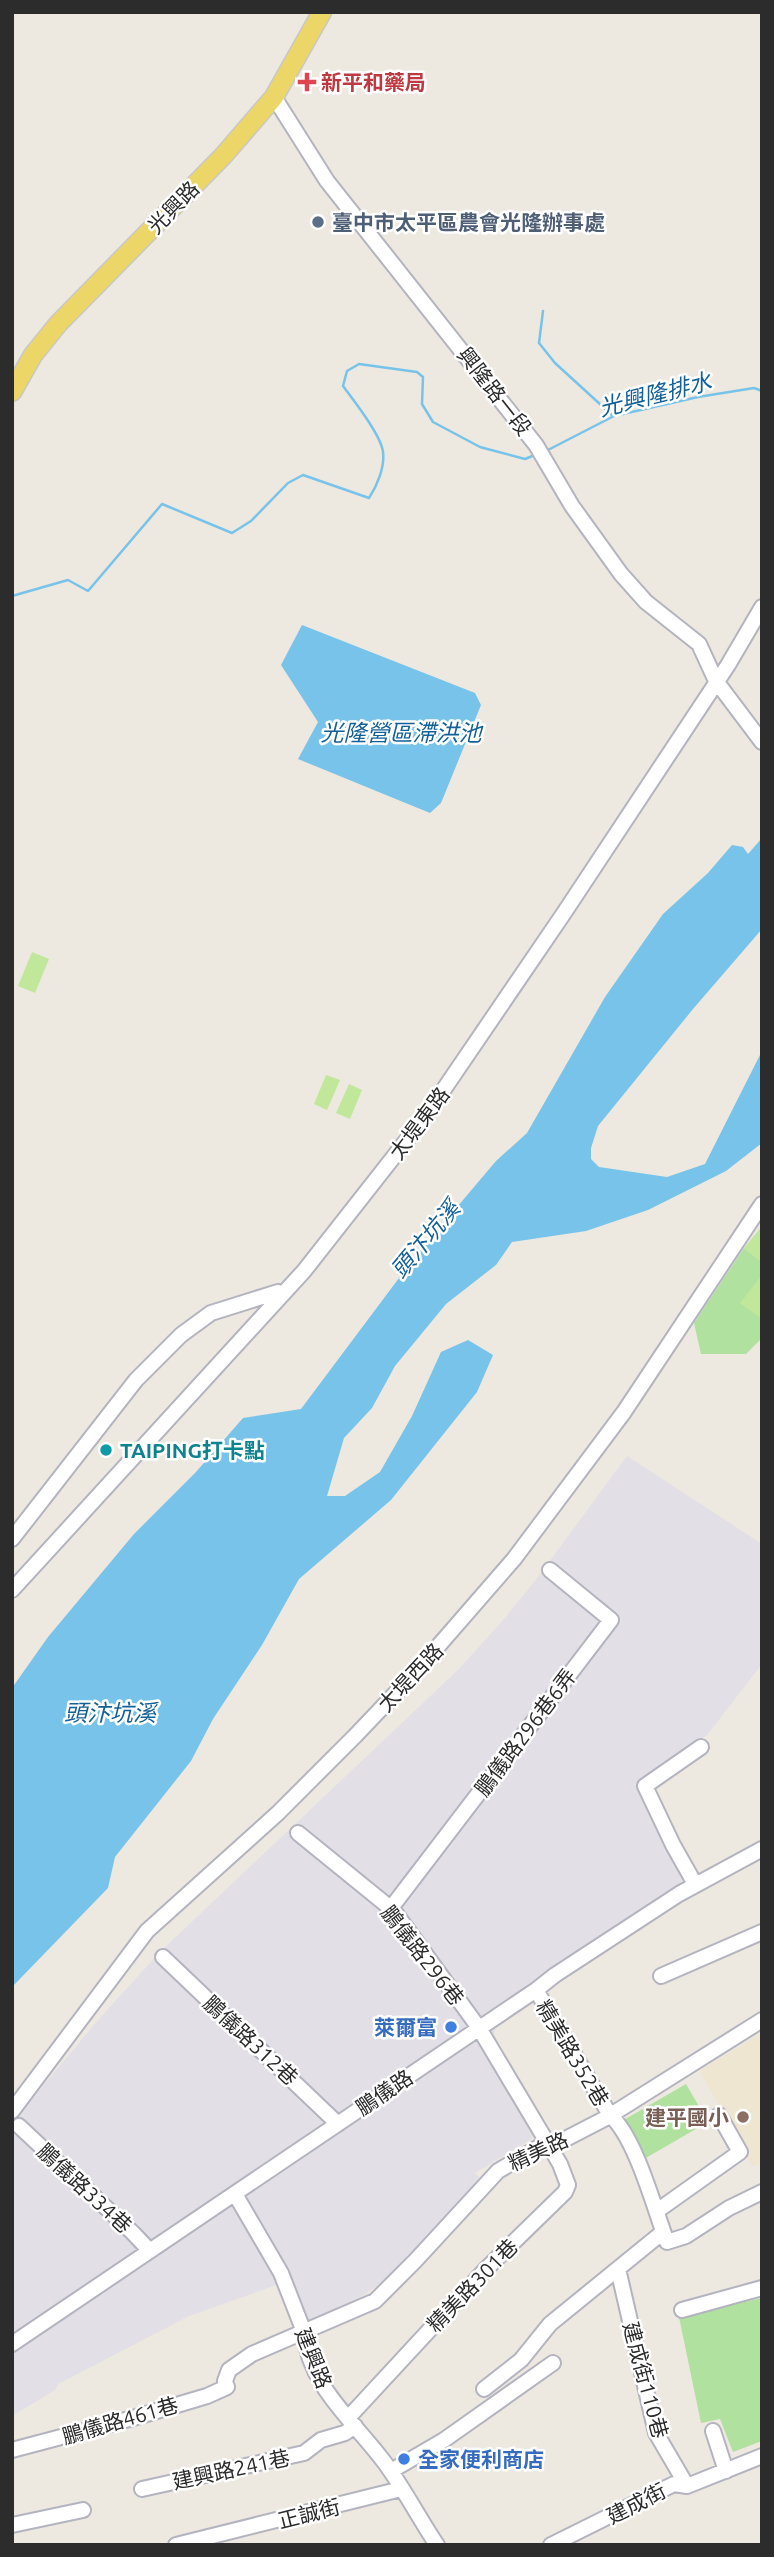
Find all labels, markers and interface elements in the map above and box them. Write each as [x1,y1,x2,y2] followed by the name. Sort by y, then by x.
[321,70,426,94] place label: 新平和藥局
[299,74,315,90] marker: 新平和藥局
[142,176,204,238] street label: 光興路
[332,210,605,234] place label: 臺中市太平區農會光隆辦事處
[310,214,326,230] marker: 臺中市太平區農會光隆辦事處
[453,342,537,440] street label: 興隆路一段
[596,368,715,420] water label: 光興隆排水
[321,720,484,745] water label: 光隆營區滯洪池
[384,1082,454,1164] street label: 太堤東路
[386,1193,466,1282] water label: 頭汴坑溪
[120,1438,265,1462] place label: TAIPING打卡點
[98,1442,114,1458] marker: TAIPING打卡點
[373,1638,447,1716] street label: 太堤西路
[470,1664,580,1800] street label: 鵬儀路296巷6弄
[64,1700,159,1725] water label: 頭汴坑溪
[377,1901,469,2009] street label: 鵬儀路296巷
[199,1990,303,2090] street label: 鵬儀路312巷
[532,1996,614,2110] street label: 精美路352巷
[374,2015,437,2039] place label: 萊爾富
[443,2019,459,2035] marker: 萊爾富
[351,2064,417,2120] street label: 鵬儀路
[645,2105,729,2129] place label: 建平國小
[735,2109,751,2125] marker: 建平國小
[504,2127,572,2175] street label: 精美路
[33,2138,137,2238] street label: 鵬儀路334巷
[422,2234,522,2336] street label: 精美路301巷
[619,2319,673,2441] street label: 建成街110巷
[291,2324,337,2392] street label: 建興路
[59,2392,181,2448] street label: 鵬儀路461巷
[170,2445,292,2493] street label: 建興路241巷
[418,2447,544,2471] place label: 全家便利商店
[396,2451,412,2467] marker: 全家便利商店
[602,2478,670,2528] street label: 建成街
[276,2494,342,2532] street label: 正誠街

